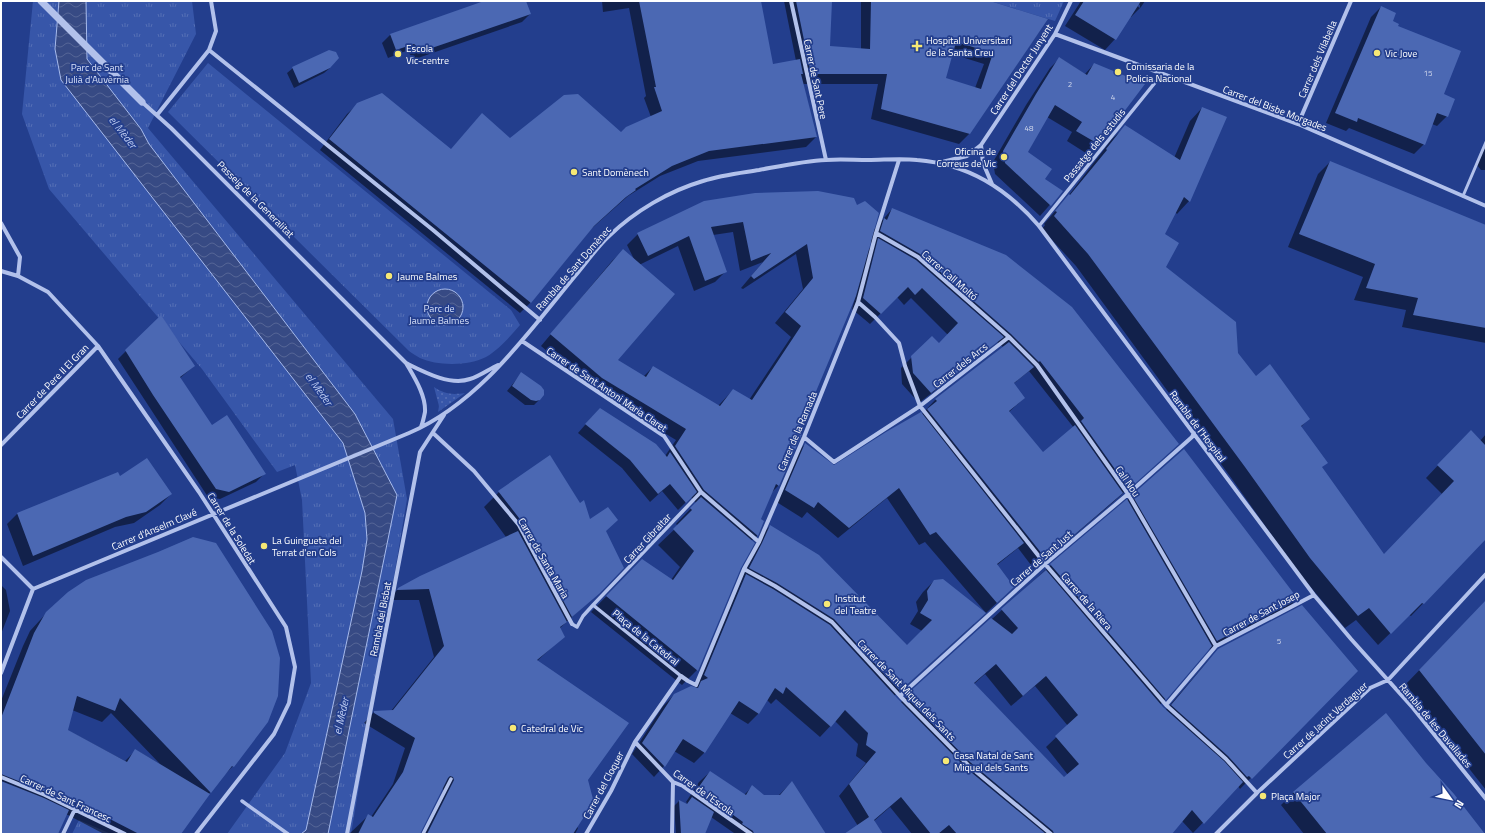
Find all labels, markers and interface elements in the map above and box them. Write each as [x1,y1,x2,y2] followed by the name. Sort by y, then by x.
[1294,18,1341,100] street label: Carrer dels Vilabella
[986,21,1057,118] street label: Carrer del Doctor Junyent
[926,33,1011,60] place label: Hospital Universitari de la Santa Creu
[800,38,831,120] street label: Carrer de Sant Pere
[911,40,923,52] marker: Hospital Universitari de la Santa Creu
[406,41,449,68] place label: Escola Vic-centre
[1385,46,1417,61] place label: Vic Jove
[1372,48,1382,58] marker: Vic Jove
[393,49,403,59] marker: Escola Vic-centre
[1126,59,1194,86] place label: Comissaria de la Policia Nacional
[65,60,129,87] park label: Parc de Sant Julià d'Auvèrnia
[1113,67,1123,77] marker: Comissaria de la Policia Nacional
[1424,67,1433,79] house number: 15
[1068,78,1072,90] house number: 2
[1221,82,1329,135] street label: Carrer del Bisbe Morgades
[1111,91,1116,103] house number: 4
[1060,105,1129,185] street label: Passatge dels estudis
[105,112,142,153] water label: el Mèder
[1025,122,1034,134] house number: 48
[936,144,996,171] place label: Oficina de Correus de Vic
[999,152,1009,162] marker: Oficina de Correus de Vic
[214,157,298,242] street label: Passeig de la Generalitat
[582,165,649,180] place label: Sant Domènech
[569,167,579,177] marker: Sant Domènech
[532,223,615,314] street label: Rambla de Sant Domènec
[918,247,981,304] street label: Carrer Call Moltó
[397,269,458,284] place label: Jaume Balmes
[384,271,394,281] marker: Jaume Balmes
[409,301,470,328] park label: Parc de Jaume Balmes
[930,339,991,392] street label: Carrer dels Arcs
[12,340,92,422] street label: Carrer de Pere II El Gran
[543,343,670,436] street label: Carrer de Sant Antoni Maria Claret
[301,369,337,410] water label: el Mèder
[1166,387,1230,465] street label: Rambla de l'Hospital
[774,389,821,473] street label: Carrer de la Ramada
[1112,463,1143,500] street label: Call Nou
[204,490,260,567] street label: Carrer de la Soledat
[109,505,199,554] street label: Carrer d'Anselm Clavé
[620,509,675,567] street label: Carrer Gibraltar
[514,515,573,601] street label: Carrer de Santa Maria
[1007,527,1076,590] street label: Carrer de Sant Just
[272,533,342,560] place label: La Guingueta del Terrat d'en Cols
[259,541,269,551] marker: La Guingueta del Terrat d'en Cols
[1057,569,1116,633] street label: Carrer de la Riera
[366,580,395,658] street label: Rambla del Bisbat
[1220,587,1302,640] street label: Carrer de Sant Josep
[835,591,876,618] place label: Institut del Teatre
[822,599,832,609] marker: Institut del Teatre
[609,606,682,669] street label: Plaça de la Catedral
[1277,635,1282,647] house number: 5
[854,636,960,745] street label: Carrer de Sant Miquel dels Sants
[1280,678,1371,762] street label: Carrer de Jacint Verdaguer
[1396,680,1476,771] street label: Rambla de les Davallades
[329,694,353,736] water label: el Mèder
[521,721,583,736] place label: Catedral de Vic
[508,723,518,733] marker: Catedral de Vic
[579,748,628,822] street label: Carrer del Cloquer
[954,748,1033,775] place label: Casa Natal de Sant Miquel dels Sants
[941,756,951,766] marker: Casa Natal de Sant Miquel dels Sants
[670,766,738,819] street label: Carrer de l'Escola
[18,771,114,826] street label: Carrer de Sant Francesc
[1431,779,1471,819] north arrow
[1271,789,1321,804] place label: Plaça Major
[1258,791,1268,801] marker: Plaça Major
[1451,797,1468,812] text: N

